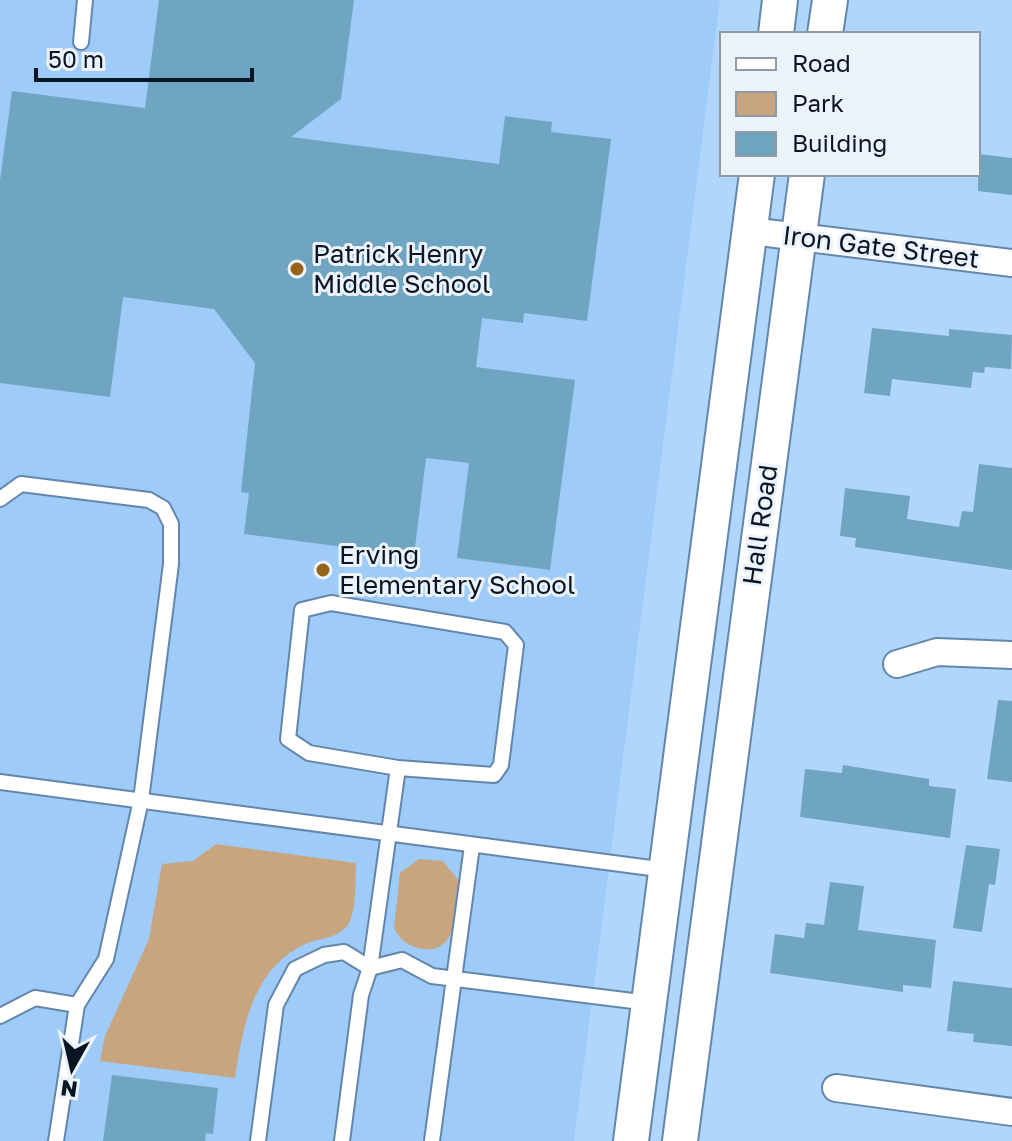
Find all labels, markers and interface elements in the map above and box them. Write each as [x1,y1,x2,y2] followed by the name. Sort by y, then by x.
[36,32,252,82] scale bar
[720,32,980,176] legend
[48,44,104,73] text: 50 m
[792,48,851,77] text: Road
[792,88,844,117] text: Park
[792,128,887,157] text: Building
[781,219,981,274] street label: Iron Gate Street
[313,238,490,299] place label: Patrick Henry Middle School
[288,260,306,278] marker: Patrick Henry Middle School
[736,463,783,587] street label: Hall Road
[339,539,575,600] place label: Erving Elementary School
[314,561,332,579] marker: Erving Elementary School
[32,1029,112,1109] north arrow
[59,1075,79,1104] text: N

